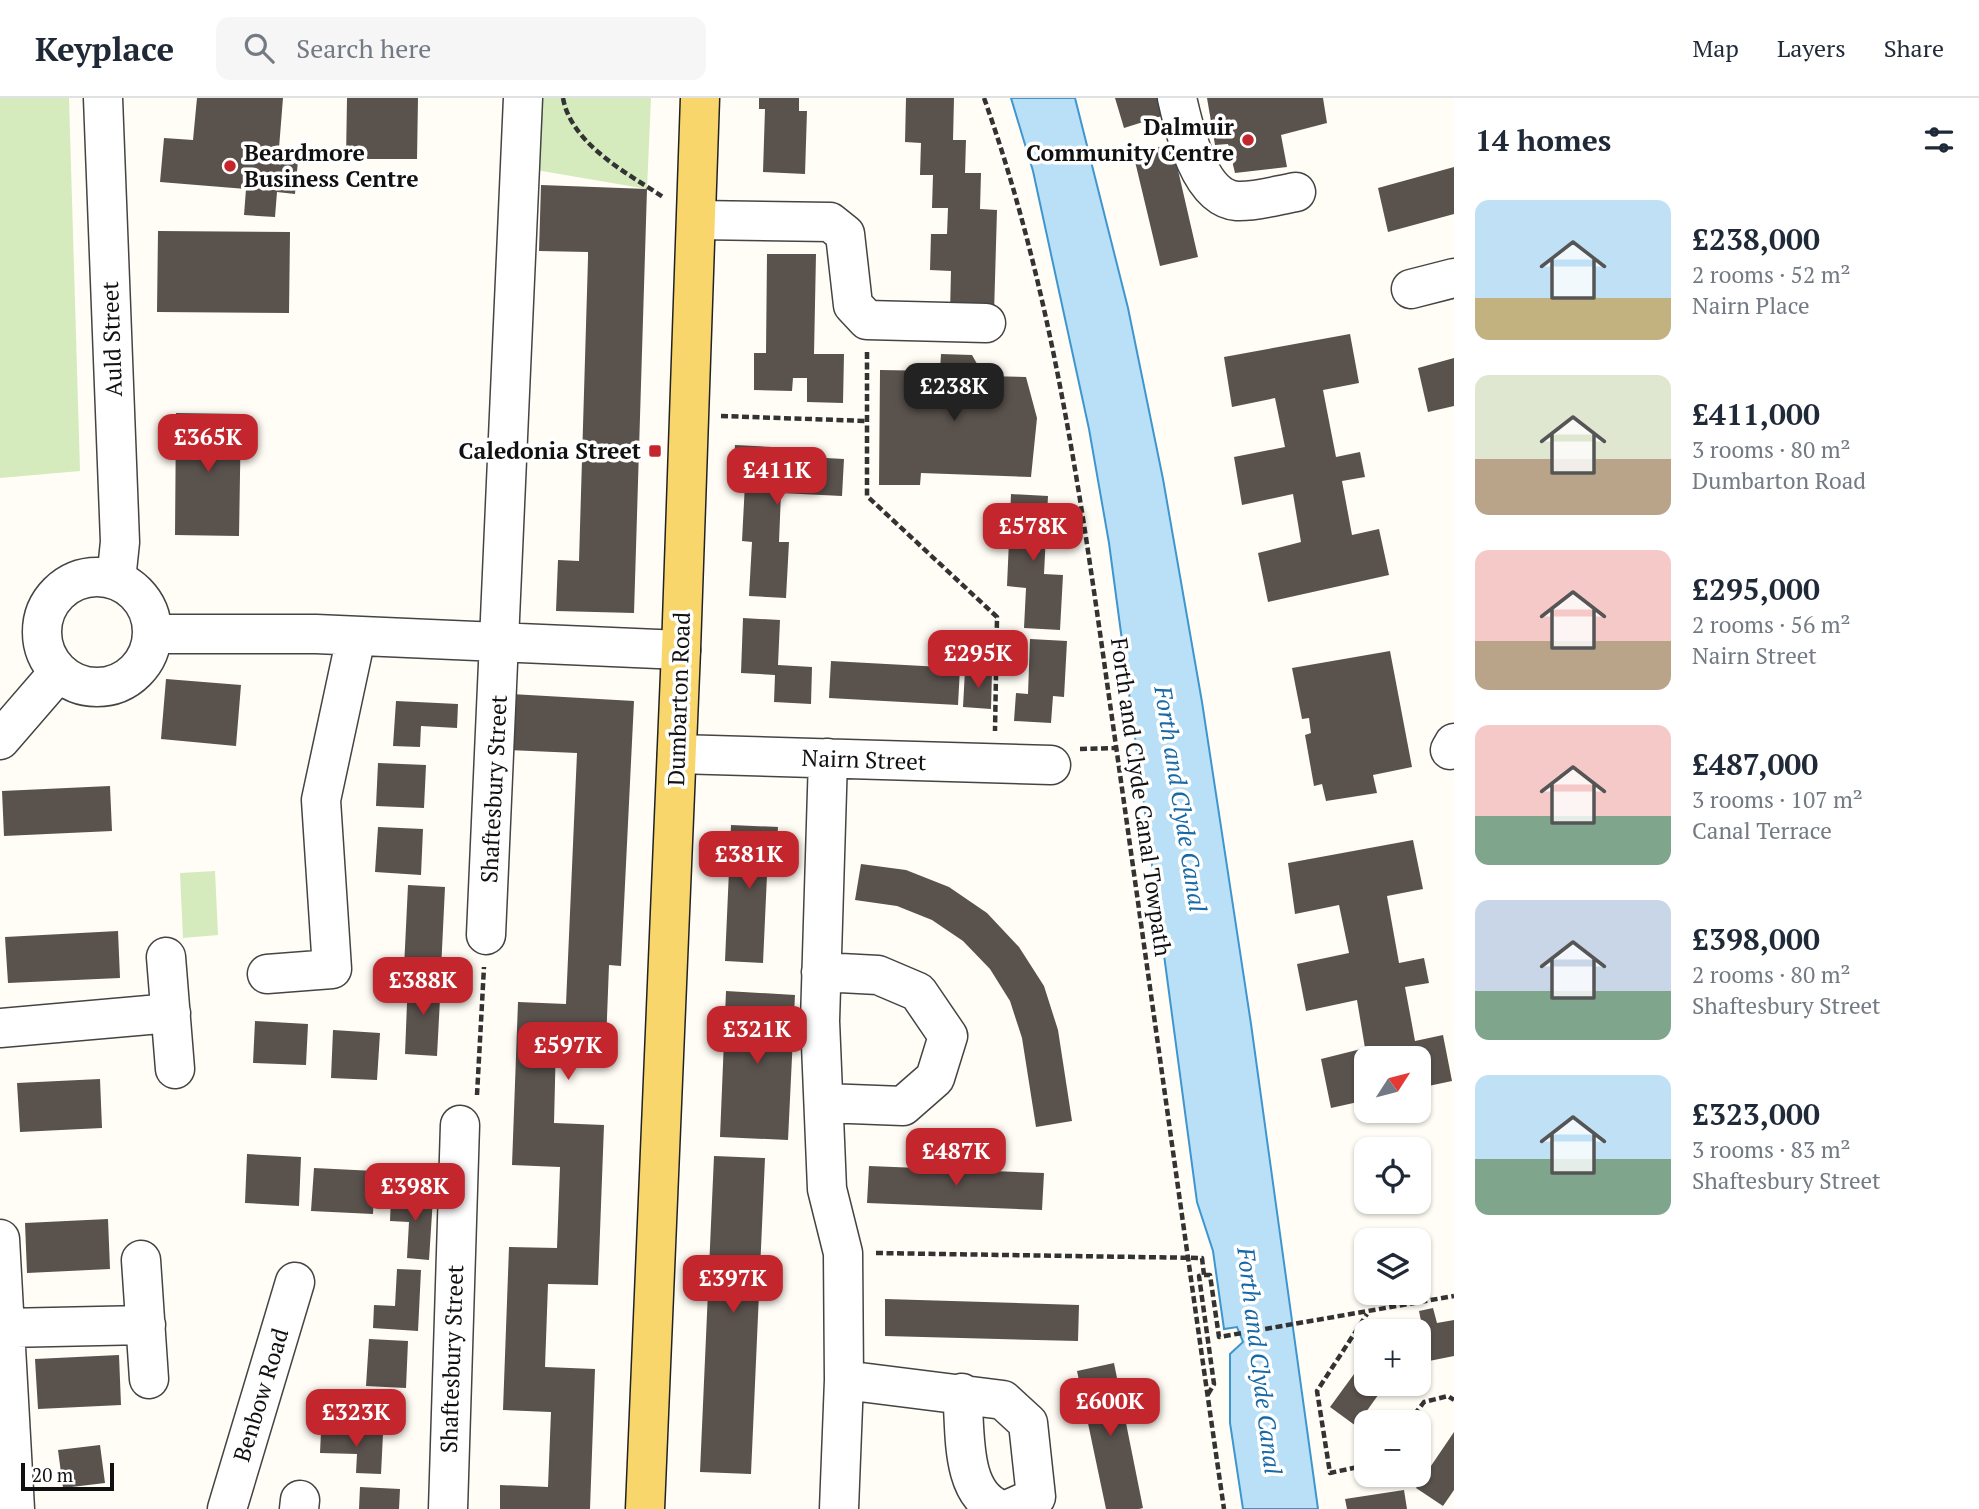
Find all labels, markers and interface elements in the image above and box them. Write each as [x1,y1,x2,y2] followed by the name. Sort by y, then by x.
[216,17,706,80] search box
[35,27,174,70] text: Keyplace
[240,29,278,67] icon: search
[296,31,431,65] text: Search here
[1692,32,1739,64] text: Map
[1777,32,1846,64] text: Layers
[1884,32,1944,64] text: Share
[1026,111,1234,168] place label: Dalmuir Community Centre
[1475,120,1611,160] text: 14 homes
[1920,121,1958,159] icon: filters
[1240,132,1256,148] marker: Dalmuir Community Centre
[244,137,419,194] place label: Beardmore Business Centre
[222,158,238,174] marker: Beardmore Business Centre
[1692,219,1820,259] text: £238,000
[1531,228,1615,312] icon: home
[1692,259,1851,290] text: 2 rooms · 52 m²
[94,280,129,397] street label: Auld Street
[1692,290,1810,321] text: Nairn Place
[905,364,1003,423] pin: £238K
[920,370,988,401] text: £238K
[1692,394,1820,434] text: £411,000
[1531,403,1615,487] icon: home
[159,414,257,474] pin: £365K
[174,421,242,452] text: £365K
[1692,434,1851,465] text: 3 rooms · 80 m²
[458,435,641,466] place label: Caledonia Street
[647,443,663,459] marker: Caledonia Street
[728,448,826,507] pin: £411K
[743,454,811,485] text: £411K
[1692,465,1866,496] text: Dumbarton Road
[984,504,1082,563] pin: £578K
[999,510,1067,541] text: £578K
[1692,569,1820,609] text: £295,000
[1531,578,1615,662] icon: home
[1692,609,1851,640] text: 2 rooms · 56 m²
[660,611,697,787] street label: Dumbarton Road
[929,630,1027,690] pin: £295K
[1104,636,1179,959] street label: Forth and Clyde Canal Towpath
[944,637,1012,668] text: £295K
[1692,640,1817,671] text: Nairn Street
[1147,682,1215,915] water label: Forth and Clyde Canal
[473,694,514,884] street label: Shaftesbury Street
[801,742,927,777] street label: Nairn Street
[1692,744,1818,784] text: £487,000
[1531,753,1615,837] icon: home
[1692,784,1863,815] text: 3 rooms · 107 m²
[1692,815,1832,846] text: Canal Terrace
[700,832,798,891] pin: £381K
[715,838,783,869] text: £381K
[1692,919,1820,959] text: £398,000
[1531,928,1615,1012] icon: home
[374,958,472,1017] pin: £388K
[1692,959,1851,990] text: 2 rooms · 80 m²
[389,964,457,995] text: £388K
[1692,990,1881,1021] text: Shaftesbury Street
[708,1006,806,1066] pin: £321K
[723,1013,791,1044] text: £321K
[519,1023,617,1082] pin: £597K
[534,1029,602,1060] text: £597K
[1354,1046,1432,1124] north arrow
[1354,1046,1431,1487] map controls
[1692,1094,1820,1134] text: £323,000
[1531,1103,1615,1187] icon: home
[907,1128,1005,1188] pin: £487K
[1692,1134,1851,1165] text: 3 rooms · 83 m²
[922,1135,990,1166] text: £487K
[1354,1137,1431,1214] button: locate
[366,1164,464,1223] pin: £398K
[1692,1165,1881,1196] text: Shaftesbury Street
[381,1170,449,1201] text: £398K
[1354,1228,1431,1305] button: layers
[1230,1245,1290,1477] water label: Forth and Clyde Canal
[684,1256,782,1315] pin: £397K
[699,1262,767,1293] text: £397K
[433,1264,470,1454] street label: Shaftesbury Street
[1354,1319,1431,1396] button: +
[226,1324,296,1465] street label: Benbow Road
[1061,1378,1159,1438] pin: £600K
[1076,1385,1144,1416] text: £600K
[307,1390,405,1449] pin: £323K
[322,1396,390,1427] text: £323K
[1354,1410,1431,1487] button: −
[21,1460,114,1492] scale bar
[32,1462,73,1487] text: 20 m

